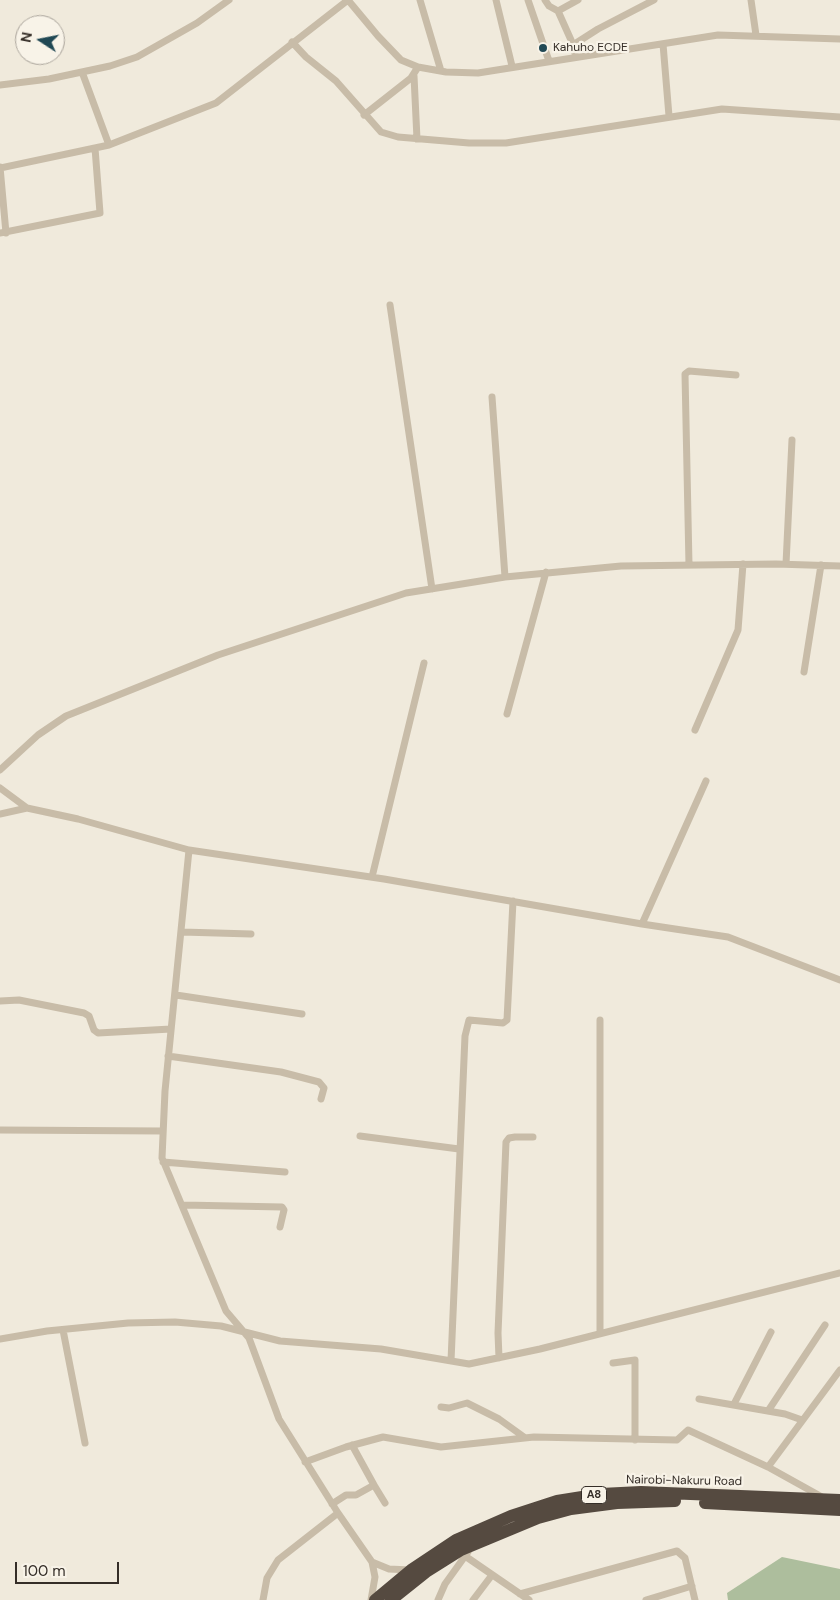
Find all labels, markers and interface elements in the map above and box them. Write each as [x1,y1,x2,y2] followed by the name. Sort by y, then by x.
[15,15,65,65] north arrow
[16,31,36,44] text: N
[553,41,628,55] place label: Kahuho ECDE
[537,42,549,54] marker: Kahuho ECDE
[626,1473,742,1489] street label: Nairobi-Nakuru Road
[582,1486,606,1504] road number: A8
[18,1552,121,1584] scale bar
[23,1561,66,1581] text: 100 m

